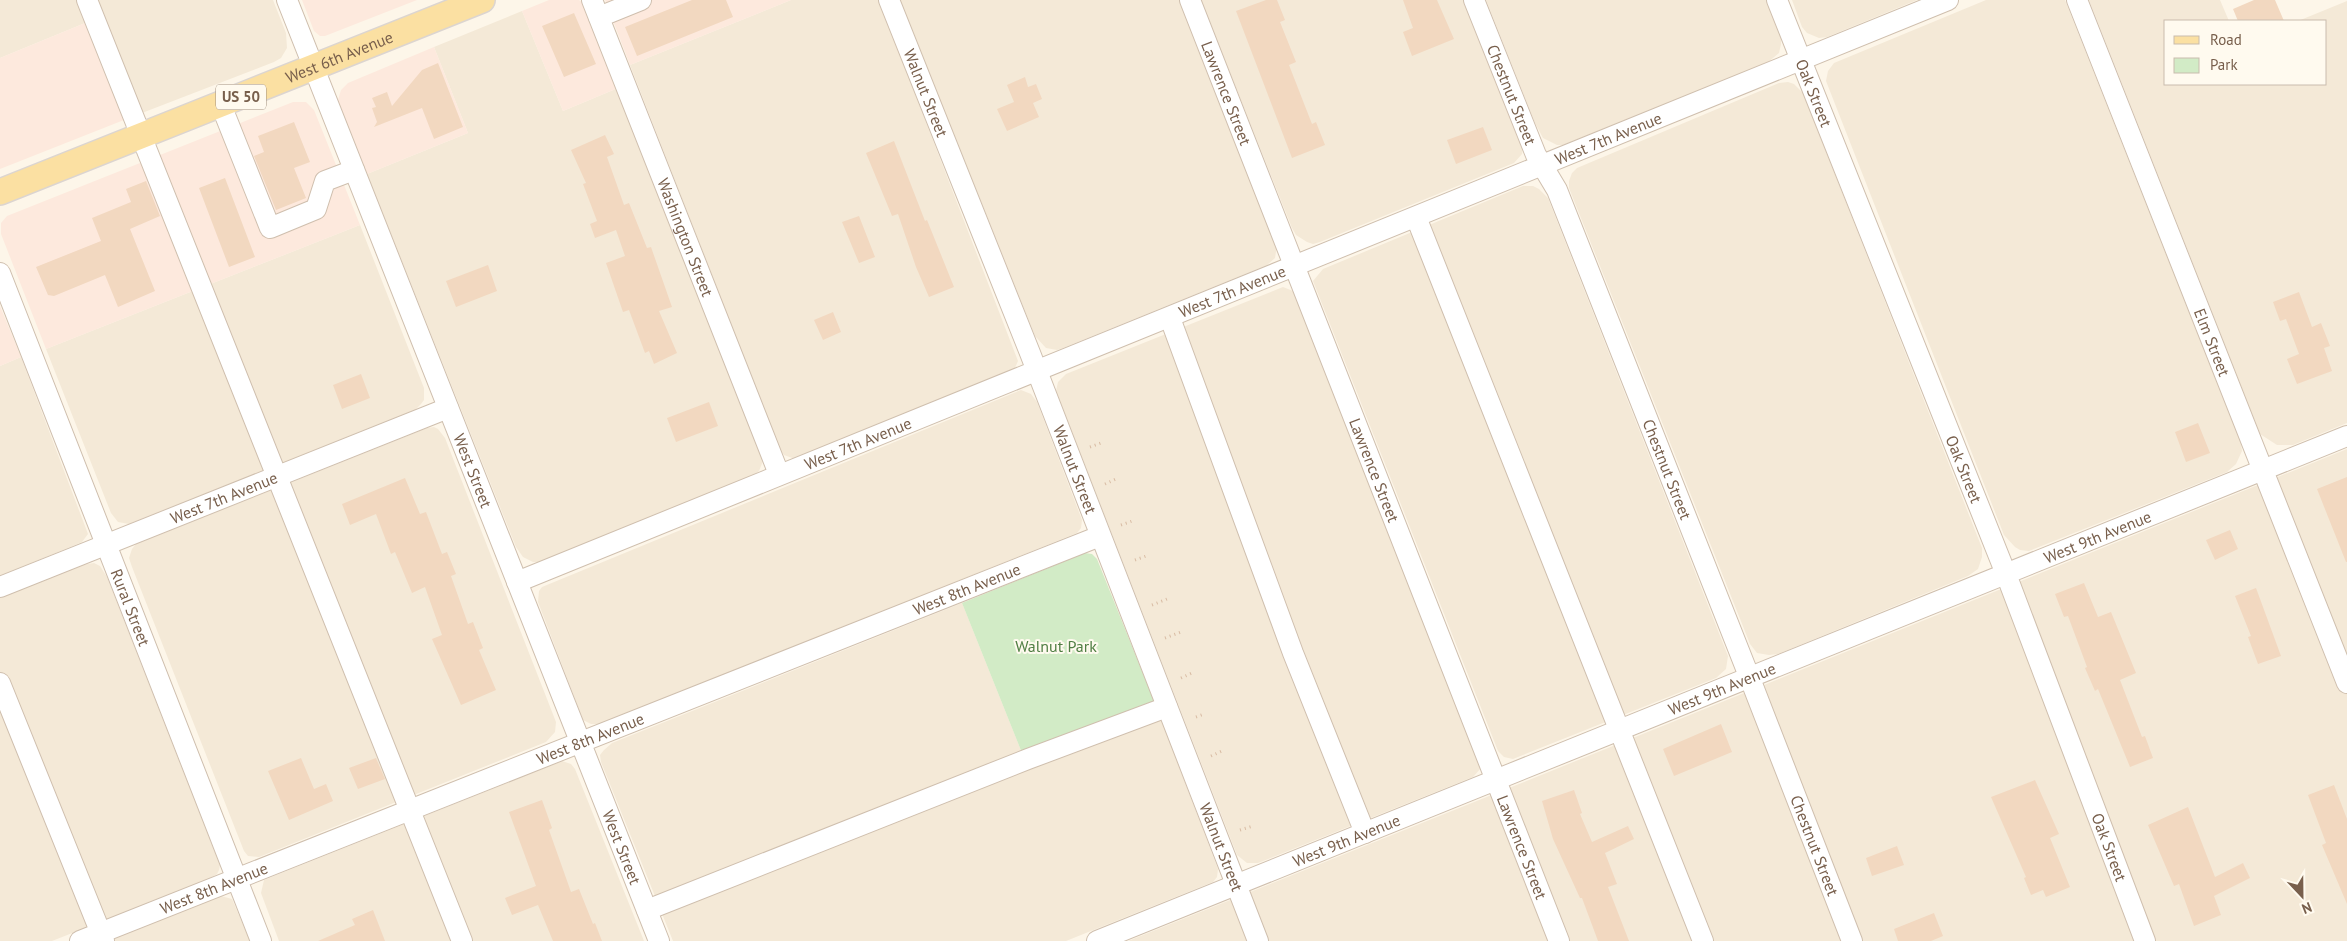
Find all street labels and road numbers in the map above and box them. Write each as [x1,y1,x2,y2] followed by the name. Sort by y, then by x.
[282,27,396,87] street label: West 6th Avenue
[1197,38,1256,149] street label: Lawrence Street
[1483,42,1541,148] street label: Chestnut Street
[900,46,953,140] street label: Walnut Street
[1792,56,1837,130] street label: Oak Street
[216,84,266,110] road number: US 50
[1552,108,1665,169] street label: West 7th Avenue
[653,175,718,300] street label: Washington Street
[1176,261,1288,322] street label: West 7th Avenue
[2190,305,2235,380] street label: Elm Street
[802,413,914,474] street label: West 7th Avenue
[1345,415,1404,526] street label: Lawrence Street
[1638,416,1696,523] street label: Chestnut Street
[1049,422,1102,517] street label: Walnut Street
[449,431,497,511] street label: West Street
[1942,432,1987,506] street label: Oak Street
[167,467,280,528] street label: West 7th Avenue
[2041,506,2154,567] street label: West 9th Avenue
[910,559,1023,619] street label: West 8th Avenue
[107,566,155,649] street label: Rural Street
[1665,658,1778,719] street label: West 9th Avenue
[534,708,647,769] street label: West 8th Avenue
[1493,792,1552,903] street label: Lawrence Street
[1786,792,1844,899] street label: Chestnut Street
[1195,800,1248,895] street label: Walnut Street
[598,807,646,888] street label: West Street
[1290,810,1403,871] street label: West 9th Avenue
[2087,810,2132,884] street label: Oak Street
[157,858,270,918] street label: West 8th Avenue

